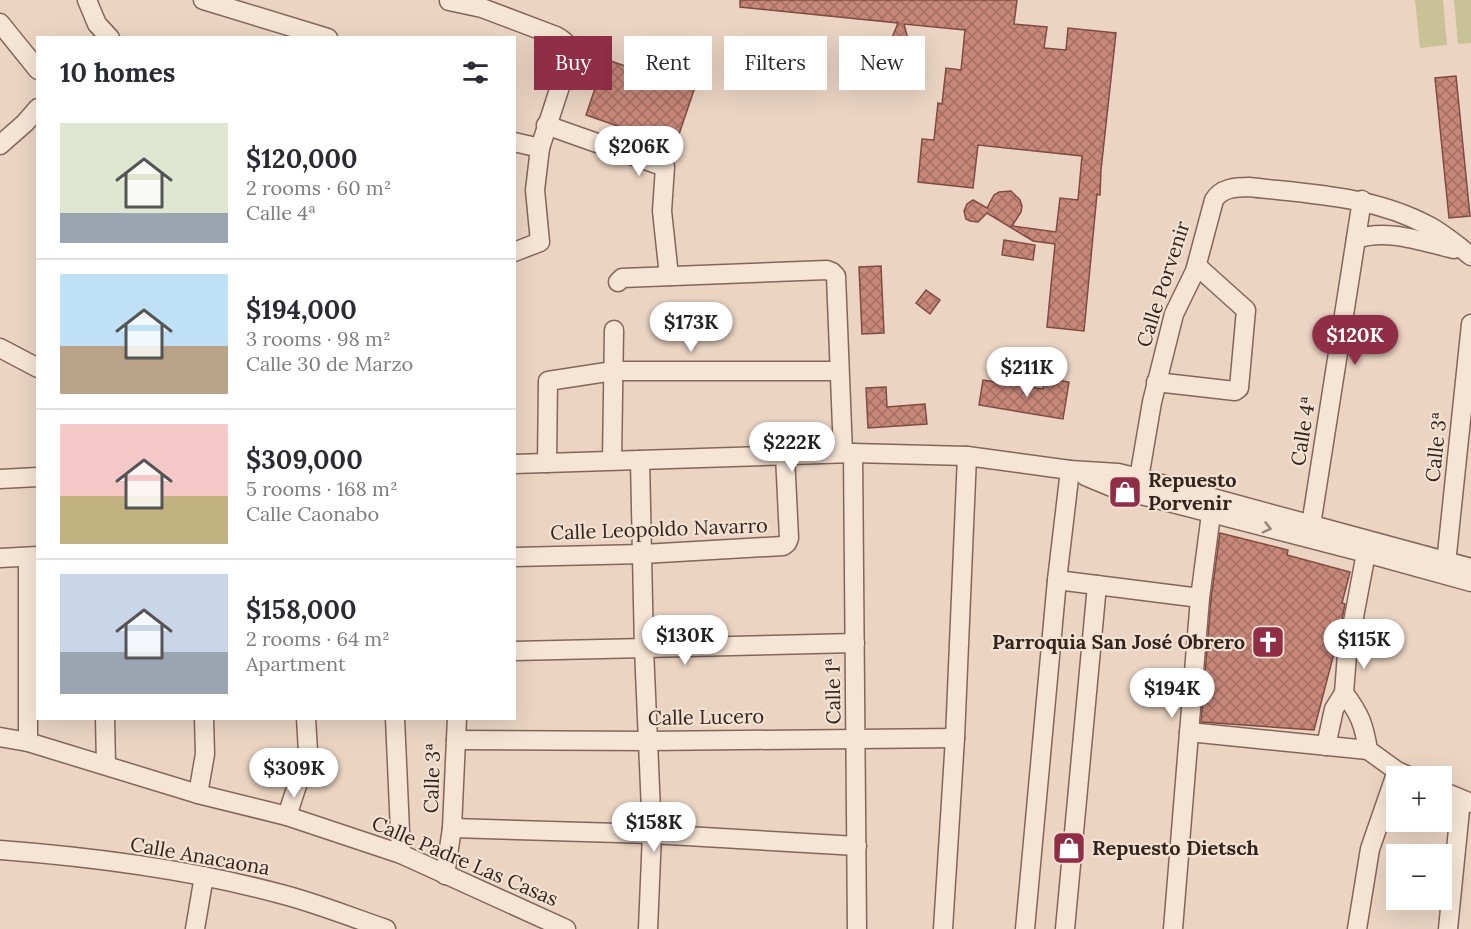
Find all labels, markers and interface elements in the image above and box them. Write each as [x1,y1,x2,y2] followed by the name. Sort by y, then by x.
[534,36,612,90] chip: Buy
[624,36,712,90] chip: Rent
[724,36,827,90] chip: Filters
[839,36,925,90] chip: New
[60,56,175,89] text: 10 homes
[459,56,492,89] icon: filters
[597,126,681,177] pin: $206K
[609,133,669,158] text: $206K
[246,142,358,175] text: $120,000
[108,147,180,219] icon: home
[246,175,391,200] text: 2 rooms · 60 m²
[246,200,316,225] text: Calle 4ª
[1130,217,1195,350] street label: Calle Porvenir
[246,293,357,326] text: $194,000
[108,298,180,370] icon: home
[649,302,733,353] pin: $173K
[664,309,718,334] text: $173K
[1313,315,1397,366] pin: $120K
[1326,322,1384,347] text: $120K
[246,326,391,351] text: 3 rooms · 98 m²
[985,347,1069,398] pin: $211K
[246,351,413,376] text: Calle 30 de Marzo
[1001,354,1053,379] text: $211K
[1285,394,1320,468] street label: Calle 4ª
[1419,411,1452,483] street label: Calle 3ª
[750,422,834,473] pin: $222K
[763,429,821,454] text: $222K
[246,443,363,476] text: $309,000
[108,448,180,520] icon: home
[1148,467,1237,515] place label: Repuesto Porvenir
[1107,474,1143,510] shop icon: Repuesto Porvenir
[246,476,398,501] text: 5 rooms · 168 m²
[246,501,379,526] text: Calle Caonabo
[550,512,768,545] street label: Calle Leopoldo Navarro
[1262,520,1272,533] one-way arrow
[246,593,356,626] text: $158,000
[108,598,180,670] icon: home
[643,615,727,666] pin: $130K
[1322,619,1406,670] pin: $115K
[656,622,714,647] text: $130K
[1250,624,1286,660] church icon: Parroquia San José Obrero
[246,626,390,651] text: 2 rooms · 64 m²
[1337,626,1391,651] text: $115K
[992,629,1245,654] place label: Parroquia San José Obrero
[246,651,346,676] text: Apartment
[819,657,846,725] street label: Calle 1ª
[1130,668,1214,719] pin: $194K
[1144,675,1200,700] text: $194K
[648,703,764,730] street label: Calle Lucero
[418,742,445,814] street label: Calle 3ª
[252,748,336,799] pin: $309K
[263,755,325,780] text: $309K
[1386,766,1452,910] map controls
[1386,766,1452,832] button: +
[612,802,696,853] pin: $158K
[626,809,682,834] text: $158K
[368,810,562,911] street label: Calle Padre Las Casas
[1051,830,1087,866] shop icon: Repuesto Dietsch
[128,831,272,880] street label: Calle Anacaona
[1092,835,1260,860] place label: Repuesto Dietsch
[1386,844,1452,910] button: −

